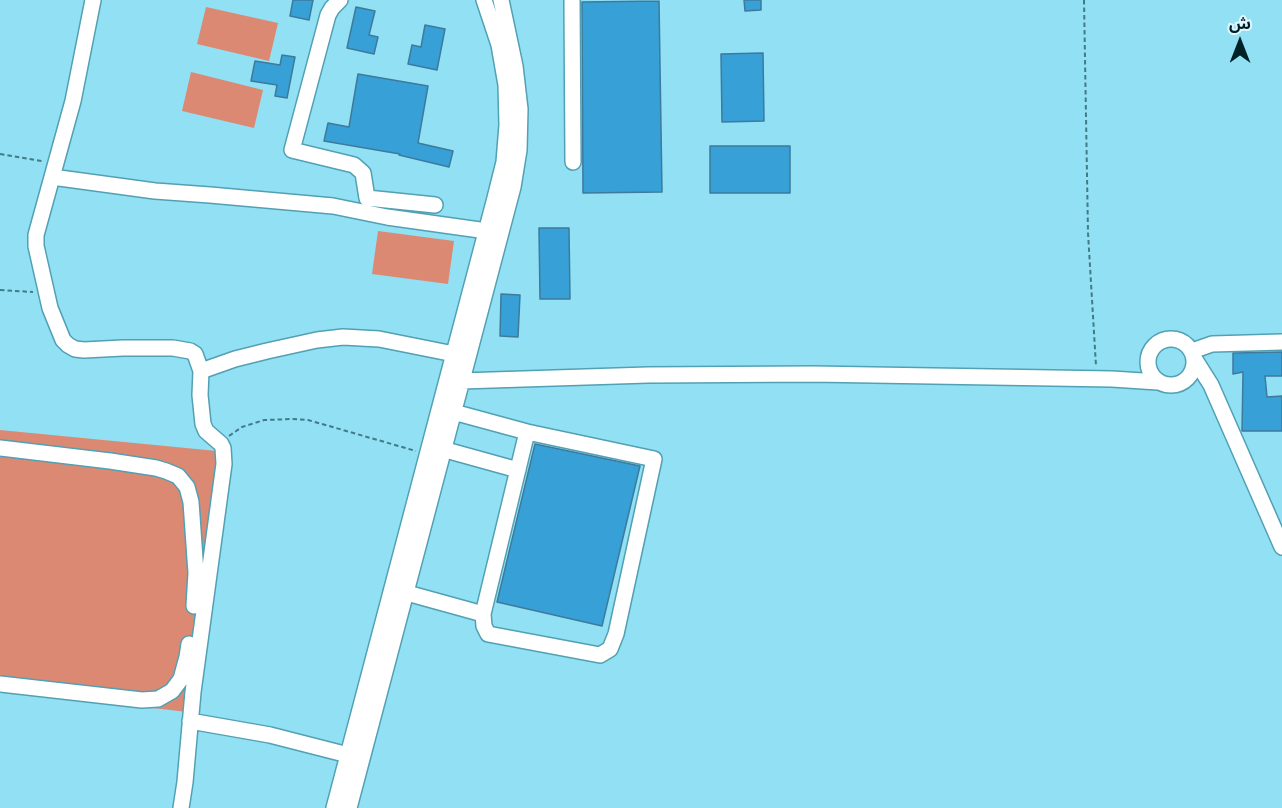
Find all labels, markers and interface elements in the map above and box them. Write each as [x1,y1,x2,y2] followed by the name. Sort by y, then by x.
[1210,12,1270,72] north arrow
[1229,14,1251,33] text: ش

